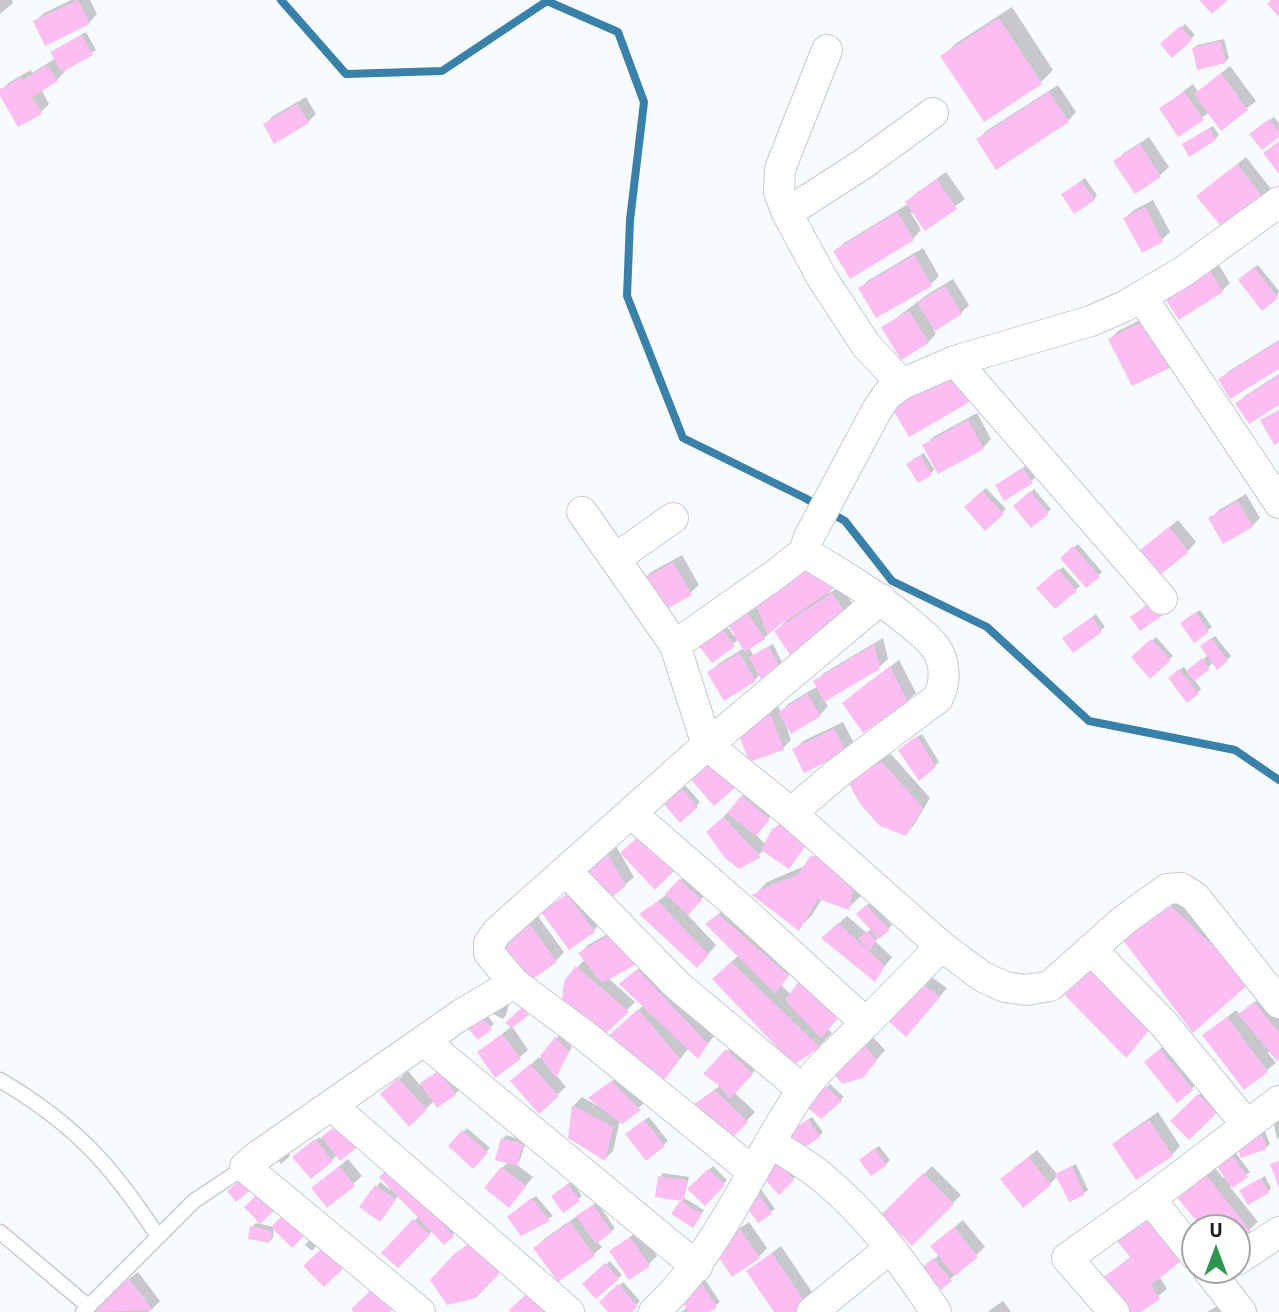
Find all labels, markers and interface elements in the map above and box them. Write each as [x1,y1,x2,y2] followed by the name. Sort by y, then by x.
[1181,1214,1251,1284] north arrow
[1209,1218,1223,1241] text: U

